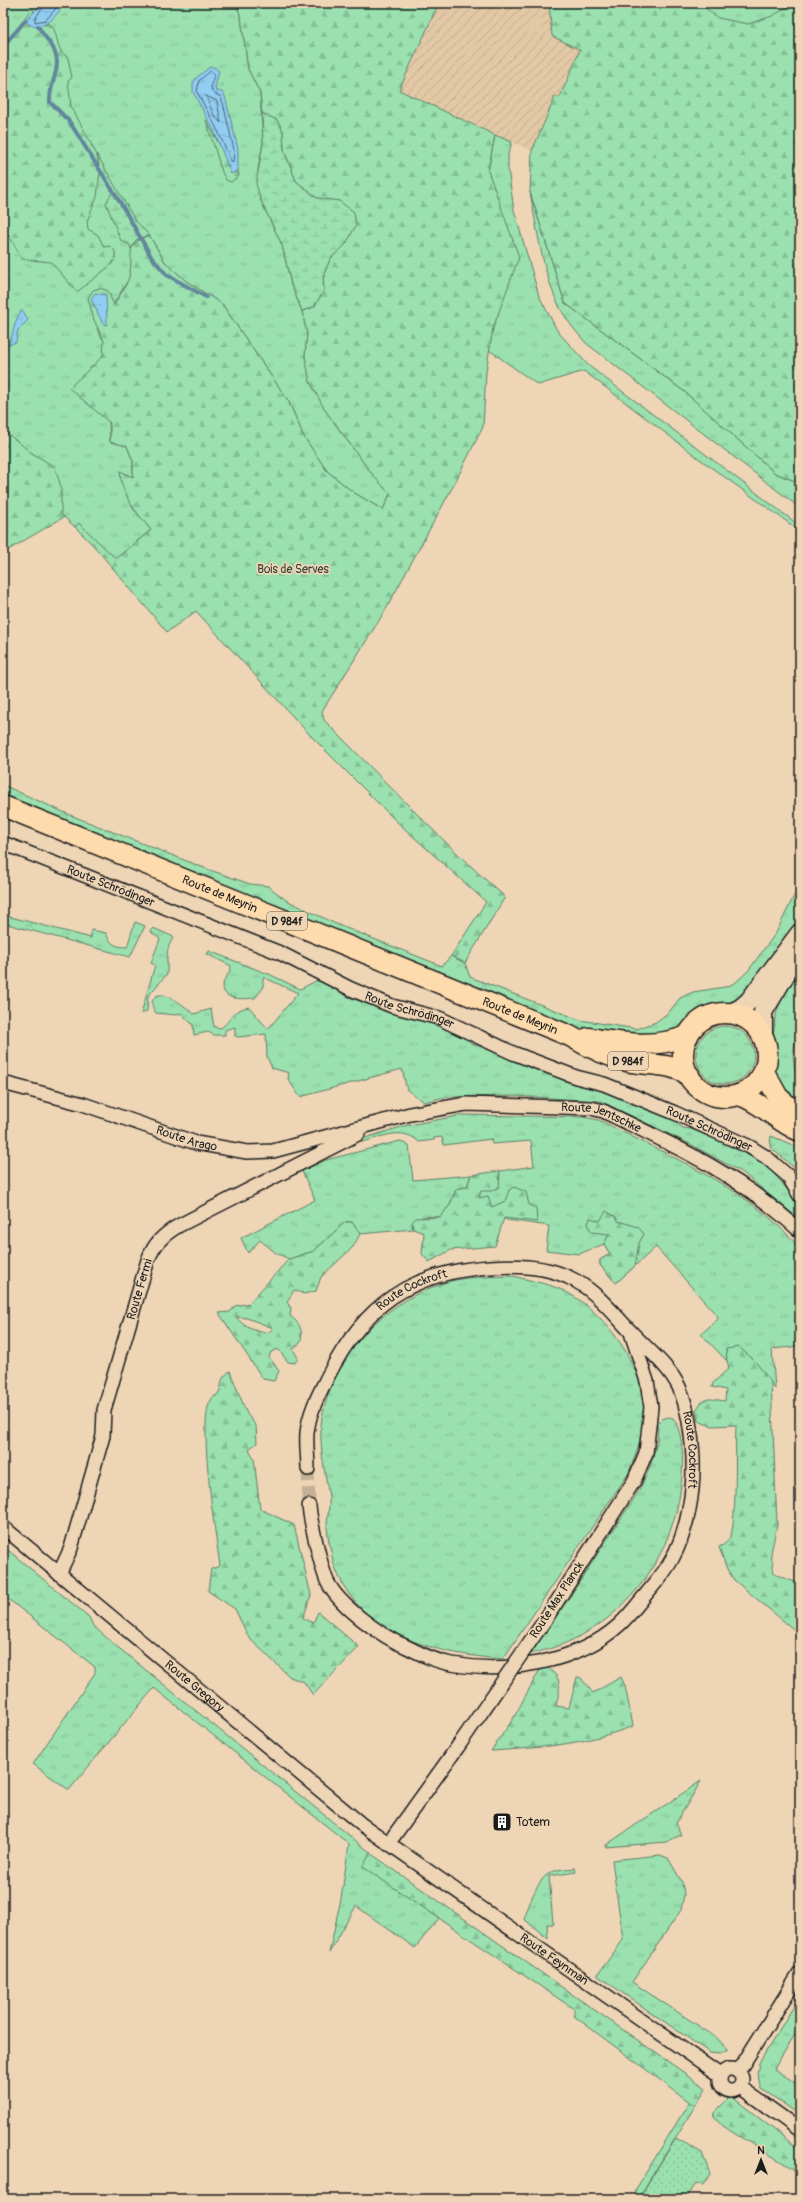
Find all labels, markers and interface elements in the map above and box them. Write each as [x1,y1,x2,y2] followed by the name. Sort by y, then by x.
[257,562,329,577] park label: Bois de Serves
[65,862,158,910] street label: Route Schrödinger
[180,872,260,916] street label: Route de Meyrin
[267,912,307,930] road number: D 984f
[363,988,457,1032] street label: Route Schrödinger
[480,994,560,1038] street label: Route de Meyrin
[608,1052,648,1070] road number: D 984f
[561,1100,644,1136] street label: Route Jentschke
[664,1103,756,1155] street label: Route Schrödinger
[154,1122,219,1154] street label: Route Arago
[123,1257,155,1321] street label: Route Fermi
[373,1266,449,1314] street label: Route Cockroft
[679,1409,701,1489] street label: Route Cockroft
[527,1559,587,1641] street label: Route Max Planck
[162,1657,227,1715] street label: Route Gregory
[491,1811,513,1833] building icon: Totem
[516,1815,550,1830] place label: Totem
[517,1930,592,1988] street label: Route Feynman
[741,2140,781,2180] north arrow
[757,2144,765,2157] text: N

